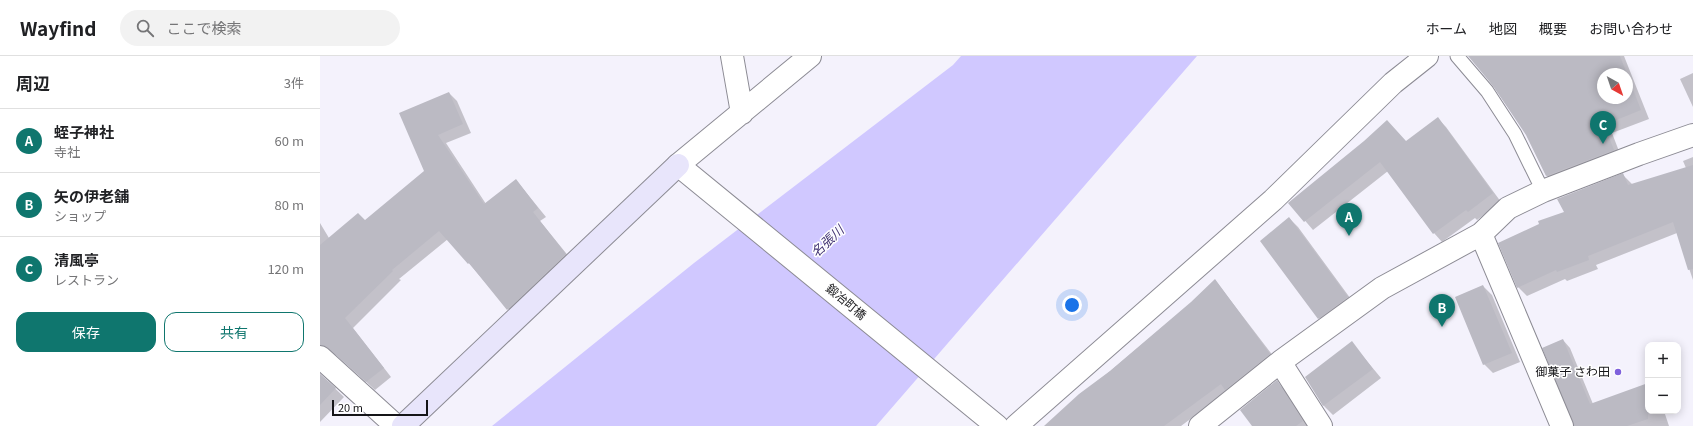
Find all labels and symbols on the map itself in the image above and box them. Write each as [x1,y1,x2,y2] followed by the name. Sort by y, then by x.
[1597,68,1633,104] north arrow
[1590,111,1616,144] pin: C
[1336,203,1362,236] pin: A
[806,219,849,261] water label: 名張川
[823,279,871,323] street label: 鍛冶町橋
[1429,294,1455,327] pin: B
[1062,295,1082,315] your location
[1535,362,1610,379] place label: 御菓子 さわ田
[1613,367,1623,377] marker: 御菓子 さわ田
[332,398,428,417] scale bar

